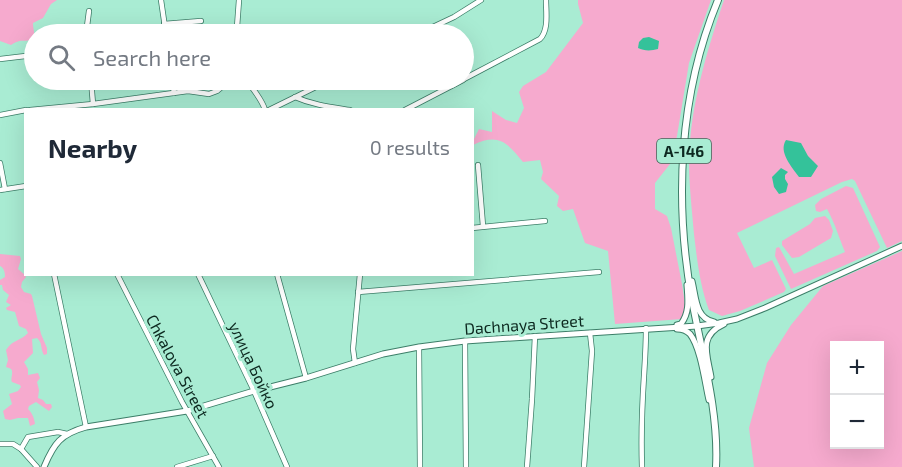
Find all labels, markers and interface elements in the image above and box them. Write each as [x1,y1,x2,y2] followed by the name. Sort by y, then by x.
[24,24,474,90] search box
[45,41,78,74] icon: search
[93,44,211,70] text: Search here
[48,132,137,163] text: Nearby
[370,135,450,159] text: 0 results
[657,139,711,163] road number: А-146
[464,310,584,338] street label: Dachnaya Street
[143,311,213,421] street label: Chkalova Street
[225,318,282,412] street label: улица Бойко
[830,341,884,449] map controls
[830,341,884,395] button: +
[830,395,884,449] button: −

